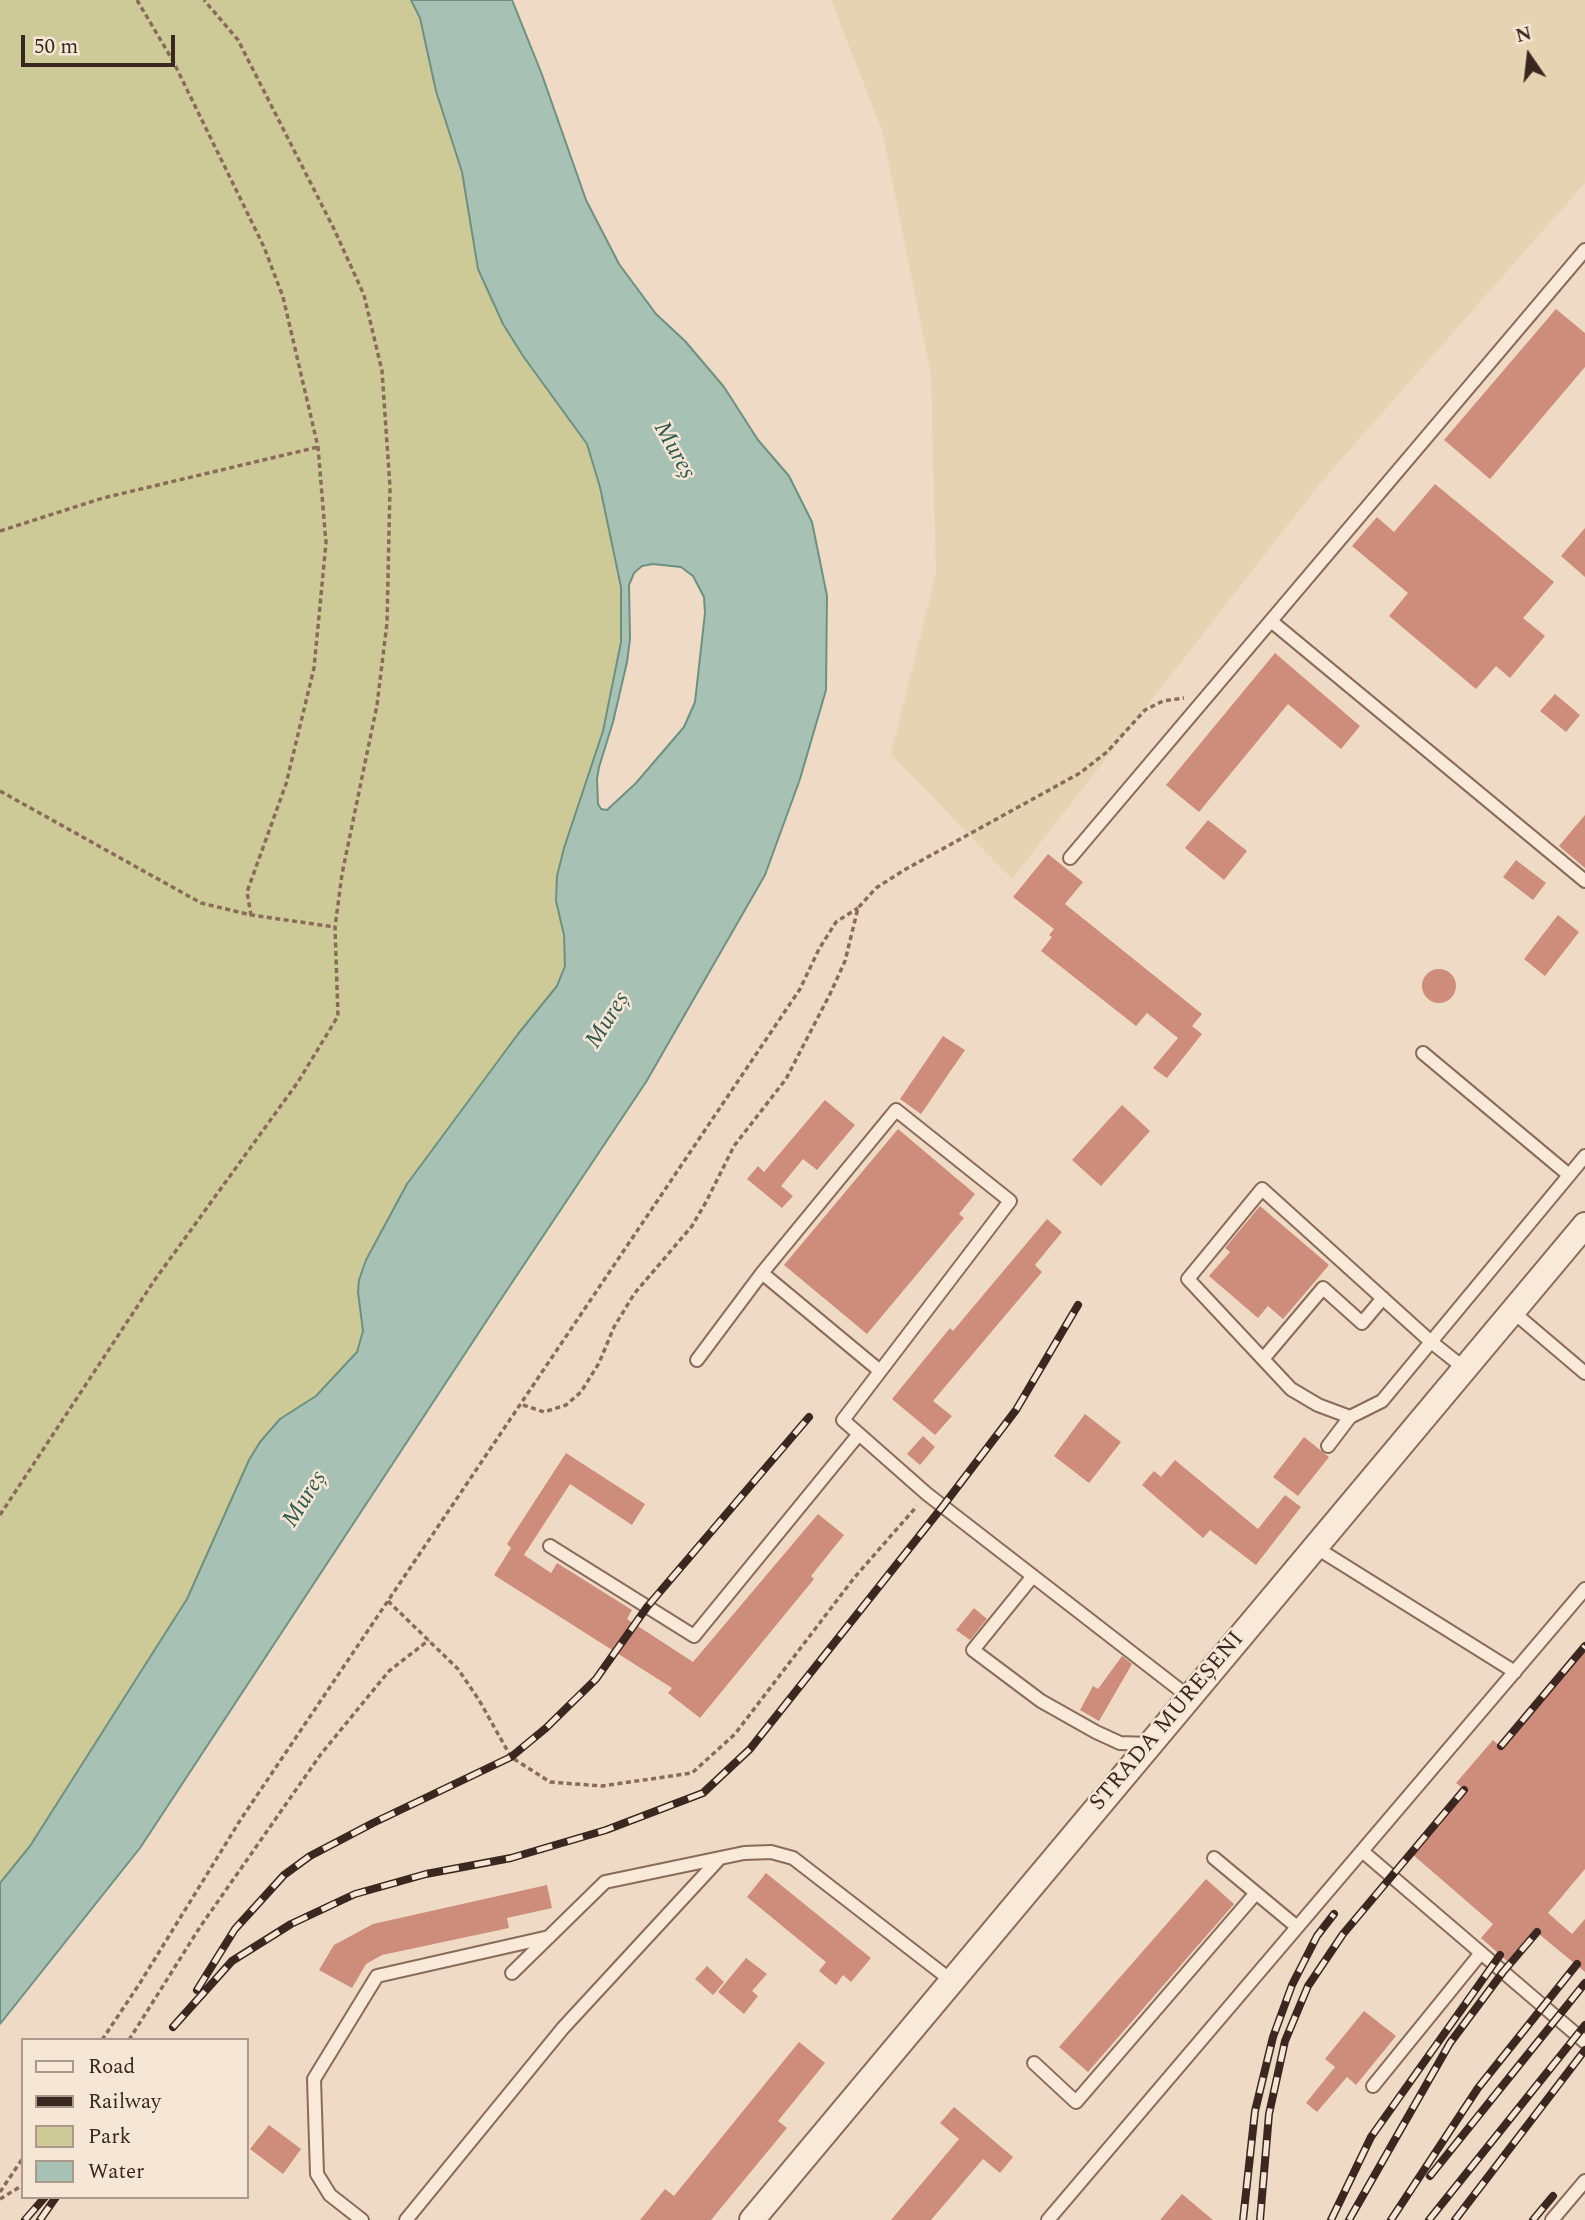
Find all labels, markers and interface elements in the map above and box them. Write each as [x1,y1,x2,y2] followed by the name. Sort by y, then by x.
[1513,19,1535,51] text: N
[24,21,178,65] scale bar
[1494,21,1564,91] north arrow
[34,31,78,63] text: 50 m
[646,417,700,485] water label: Mureș
[581,987,637,1055] water label: Mureș
[278,1466,334,1534] water label: Mureș
[1085,1627,1251,1817] street label: STRADA MUREȘENI
[21,2038,248,2199] legend
[88,2051,135,2083] text: Road
[88,2086,161,2118] text: Railway
[88,2121,131,2153] text: Park
[88,2156,144,2188] text: Water

